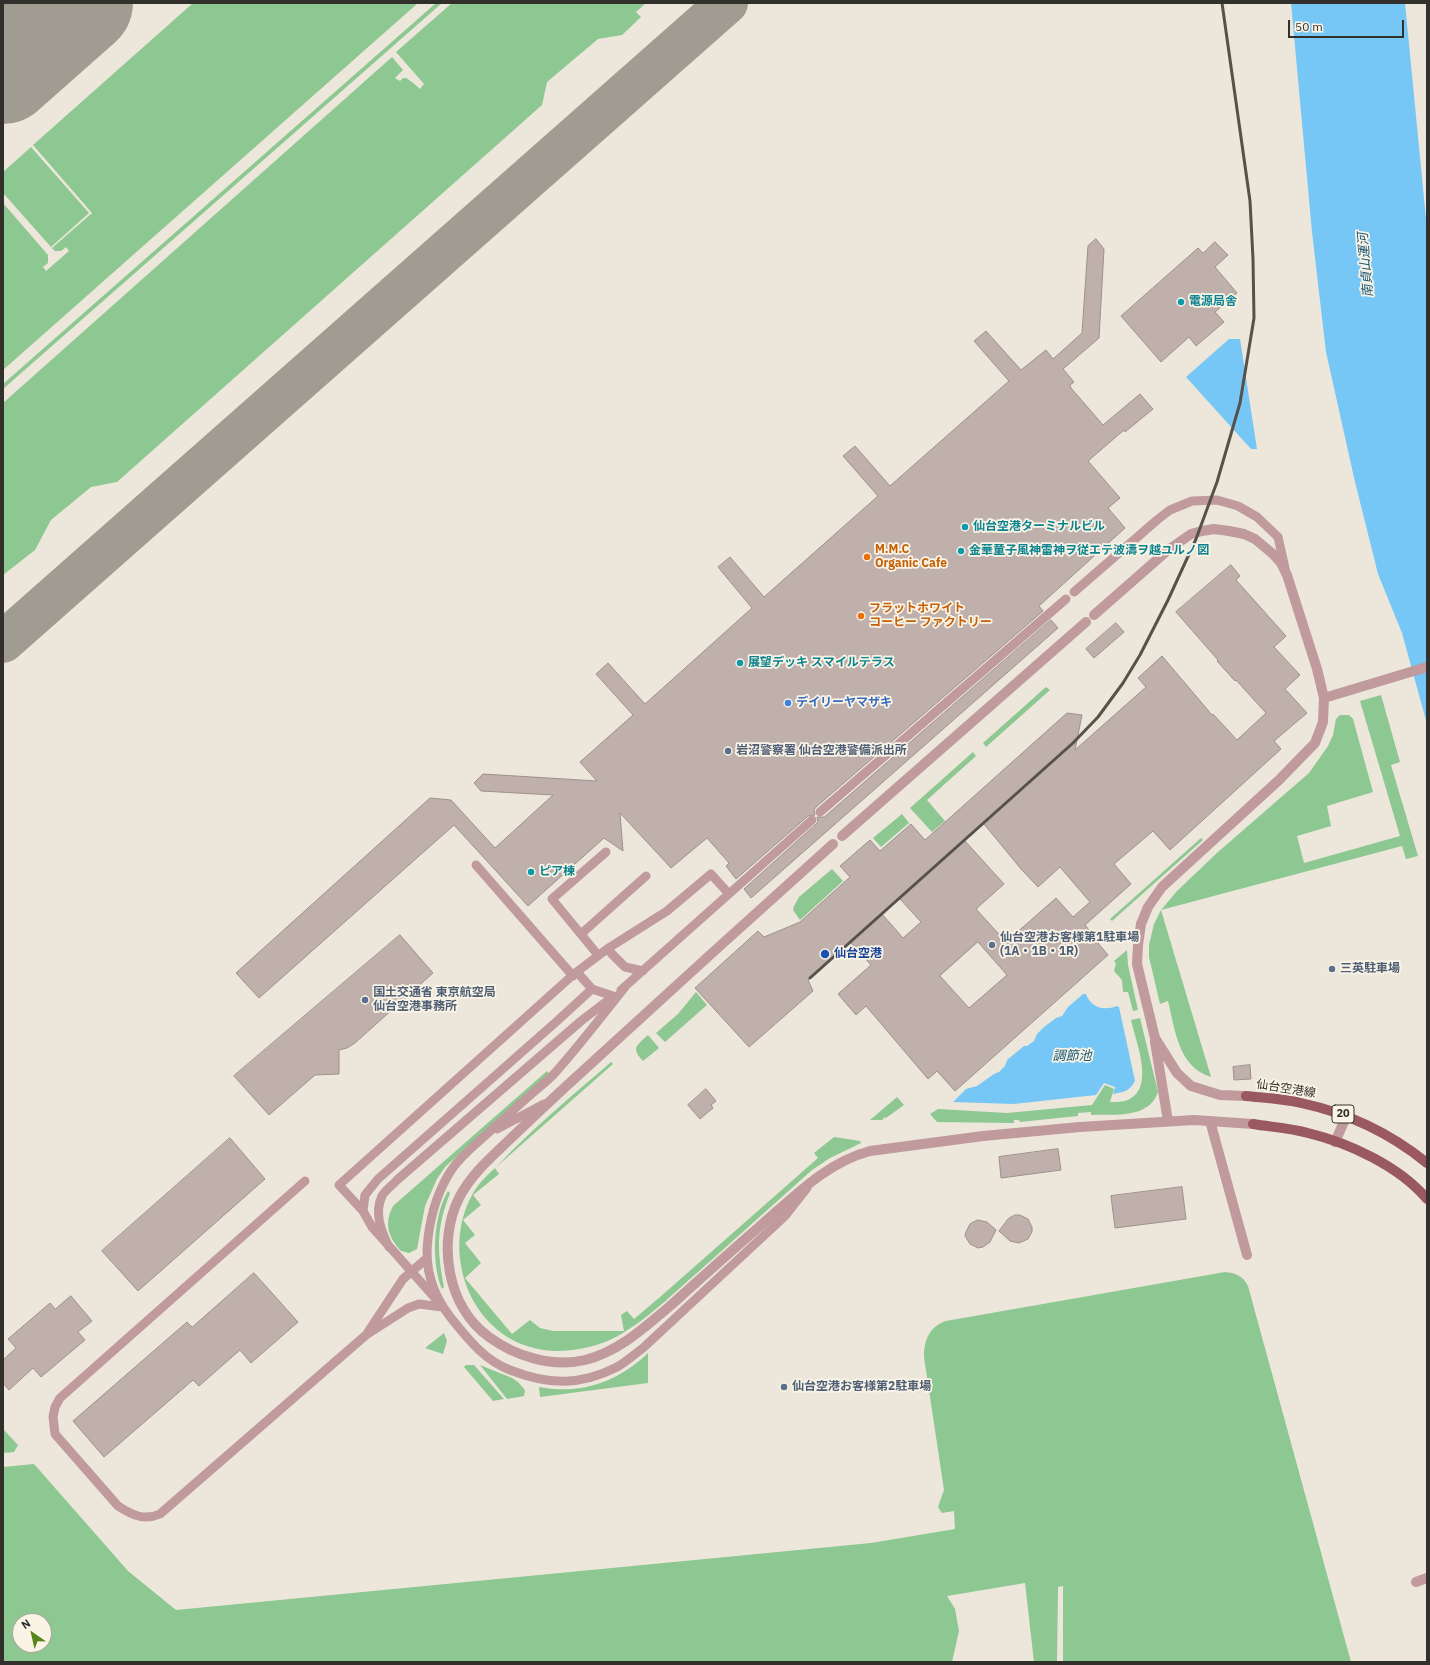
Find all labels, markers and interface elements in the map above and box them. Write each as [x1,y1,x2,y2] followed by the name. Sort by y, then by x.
[1290,12,1406,38] scale bar
[1295,19,1323,34] text: 50 m
[1355,232,1377,298] water label: 南貞山運河
[1189,295,1237,309] place label: 電源局舎
[1176,297,1186,307] marker: 電源局舎
[973,520,1105,534] place label: 仙台空港ターミナルビル
[960,522,970,532] marker: 仙台空港ターミナルビル
[875,543,947,571] place label: M.M.C Organic Cafe
[969,544,1209,558] place label: 金華童子風神雷神ヲ従エテ波濤ヲ越ユルノ図
[956,546,966,556] marker: 金華童子風神雷神ヲ従エテ波濤ヲ越ユルノ図
[862,552,872,562] marker: M.M.C Organic Cafe
[869,602,992,630] place label: フラットホワイト コーヒー ファクトリー
[856,611,866,621] marker: フラットホワイト コーヒー ファクトリー
[748,656,895,670] place label: 展望デッキ スマイルテラス
[735,658,745,668] marker: 展望デッキ スマイルテラス
[796,696,892,710] place label: デイリーヤマザキ
[783,698,793,708] marker: デイリーヤマザキ
[736,744,907,758] place label: 岩沼警察署 仙台空港警備派出所
[723,746,733,756] marker: 岩沼警察署 仙台空港警備派出所
[539,865,575,879] place label: ピア棟
[526,867,536,877] marker: ピア棟
[1000,931,1139,959] place label: 仙台空港お客様第1駐車場 (1A・1B・1R)
[987,940,997,950] marker: 仙台空港お客様第1駐車場 (1A・1B・1R)
[834,947,882,961] place label: 仙台空港
[819,948,831,960] marker: 仙台空港
[1340,962,1400,976] place label: 三英駐車場
[1327,964,1337,974] marker: 三英駐車場
[373,986,496,1014] place label: 国土交通省 東京航空局 仙台空港事務所
[360,995,370,1005] marker: 国土交通省 東京航空局 仙台空港事務所
[1053,1048,1091,1064] water label: 調節池
[1255,1077,1317,1101] street label: 仙台空港線
[1332,1105,1354,1123] road number: 20
[792,1380,931,1394] place label: 仙台空港お客様第2駐車場
[779,1382,789,1392] marker: 仙台空港お客様第2駐車場
[12,1613,52,1653] north arrow
[19,1616,33,1632] text: N

